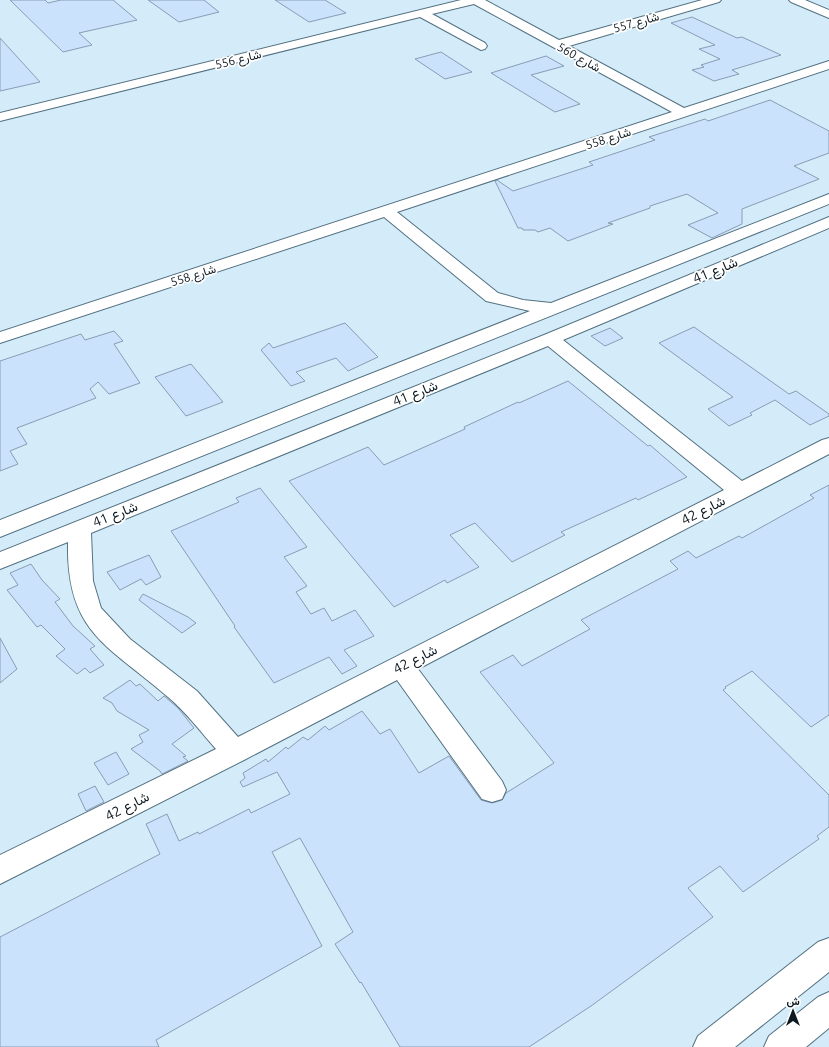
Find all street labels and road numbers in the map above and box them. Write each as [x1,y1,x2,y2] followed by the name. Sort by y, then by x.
[612,9,661,38] street label: شارع 557
[554,40,603,77] street label: شارع 560
[214,47,263,74] street label: شارع 556
[584,125,633,154] street label: شارع 558
[690,253,741,289] street label: شارع 41
[169,262,218,291] street label: شارع 558
[390,377,441,412] street label: شارع 41
[678,492,729,531] street label: شارع 42
[90,498,141,533] street label: شارع 41
[390,641,441,680] street label: شارع 42
[102,788,153,827] street label: شارع 42

